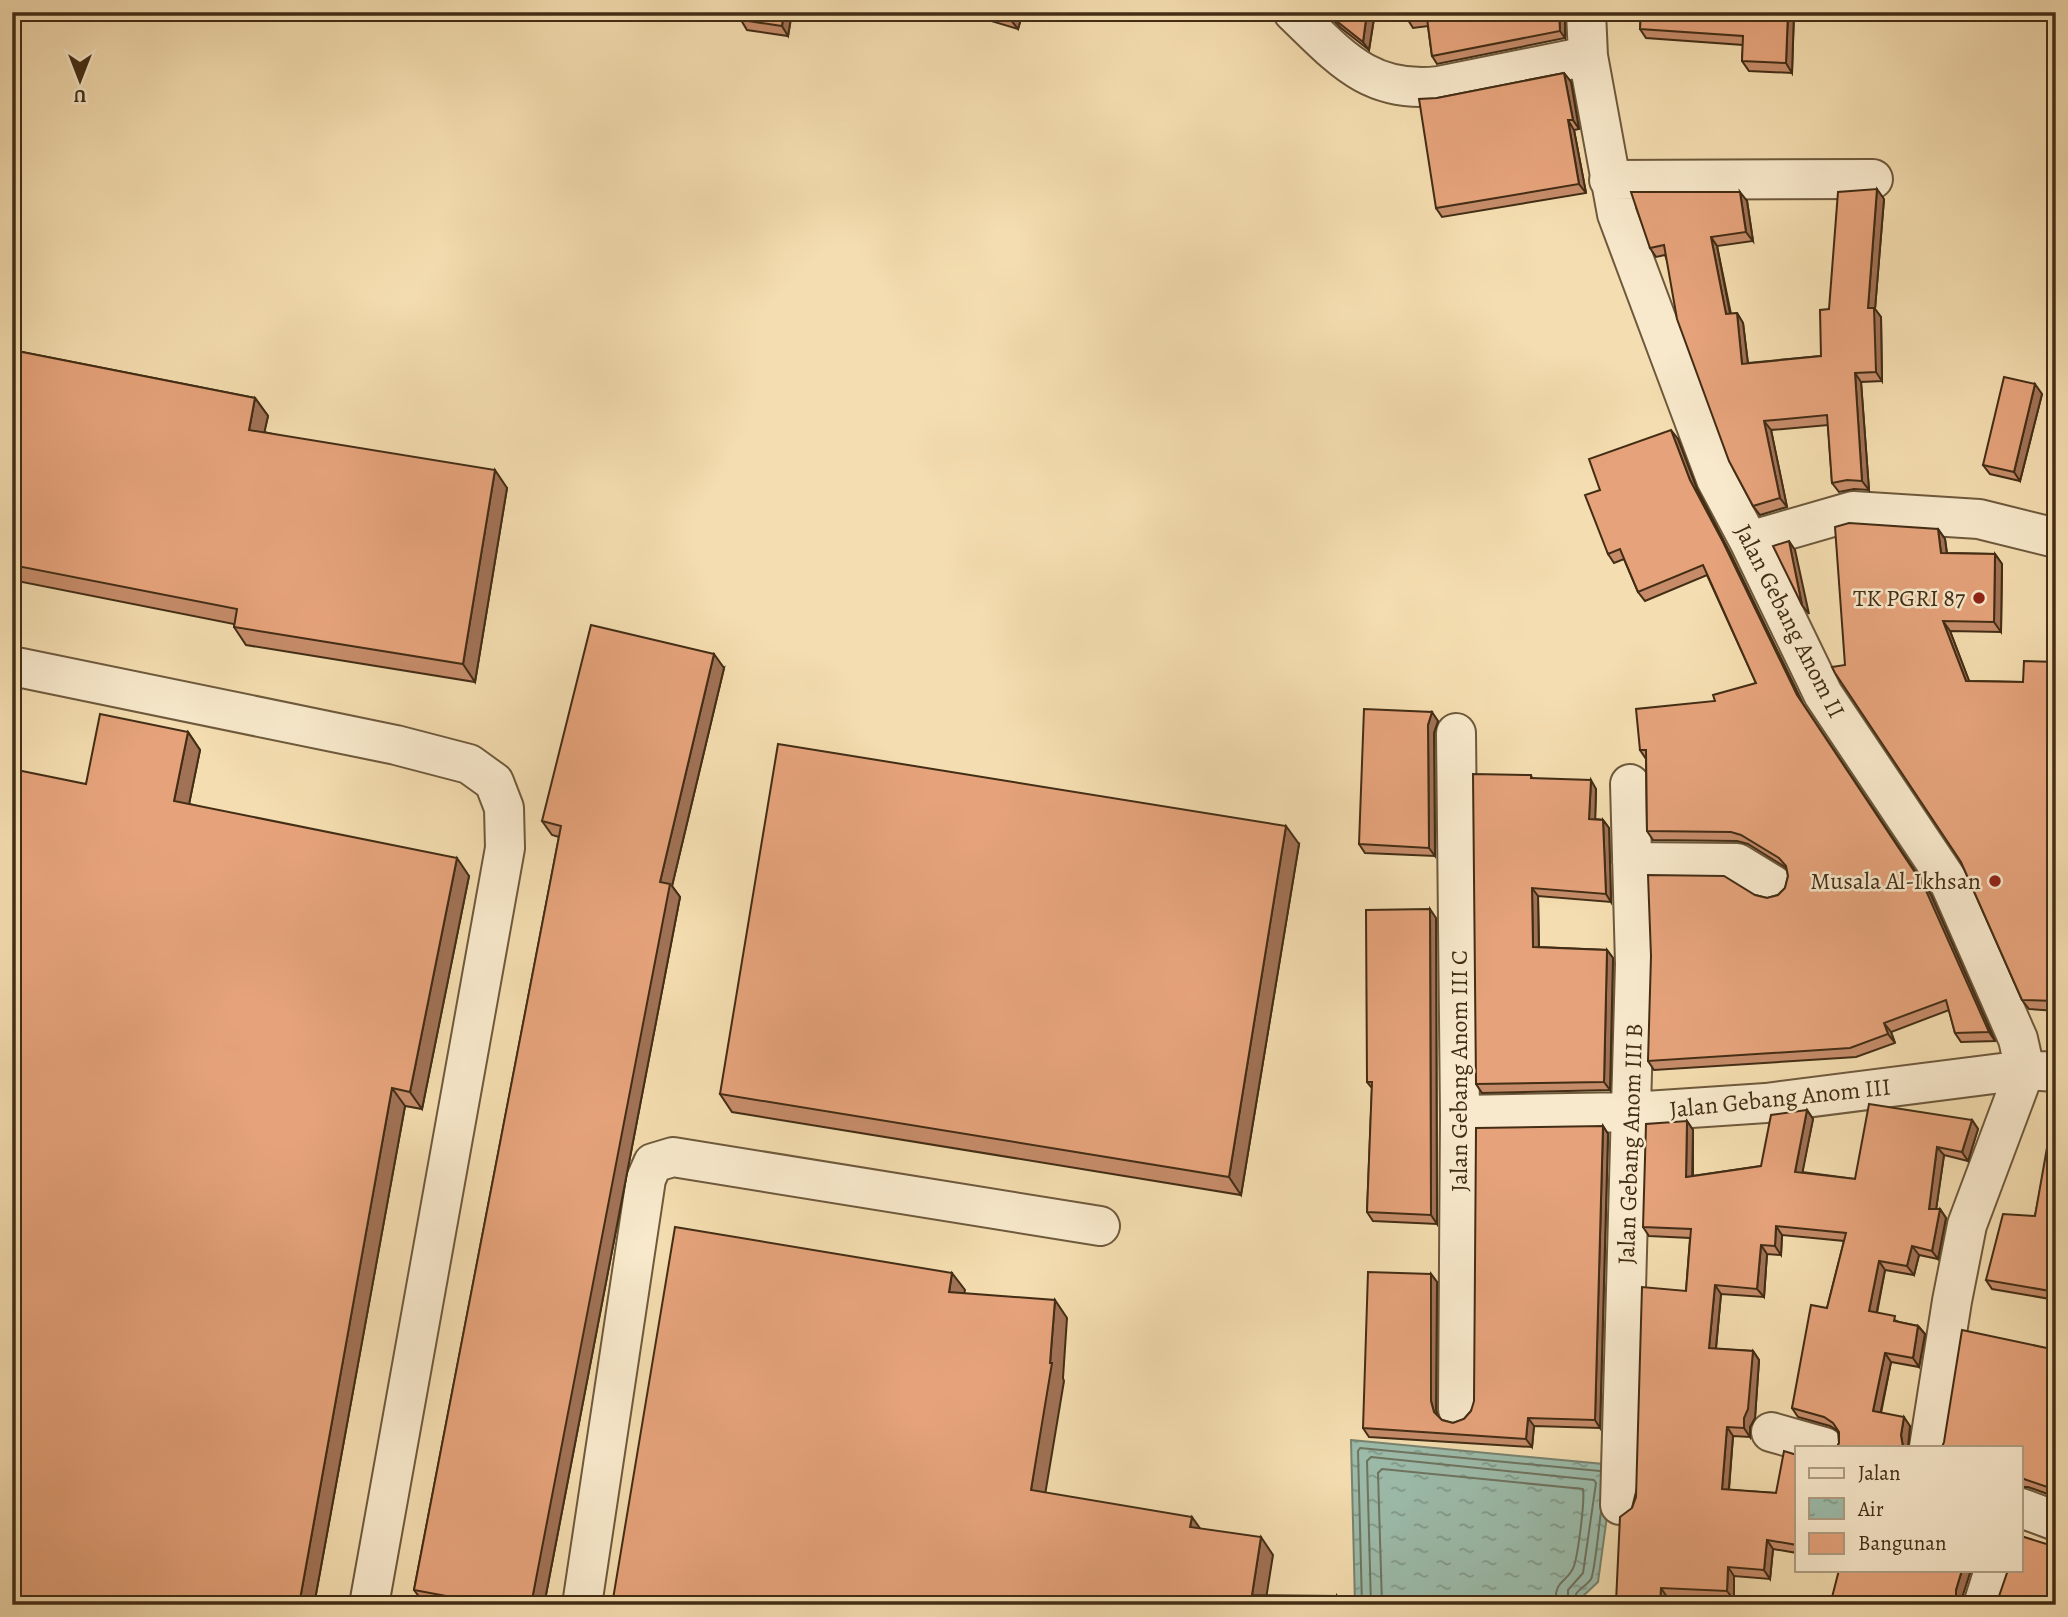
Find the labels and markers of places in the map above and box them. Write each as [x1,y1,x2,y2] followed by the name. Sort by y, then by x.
[1853,582,1966,614] place label: TK PGRI 87
[1971,590,1987,606] marker: TK PGRI 87
[1810,865,1981,897] place label: Musala Al-Ikhsan
[1987,873,2003,889] marker: Musala Al-Ikhsan

